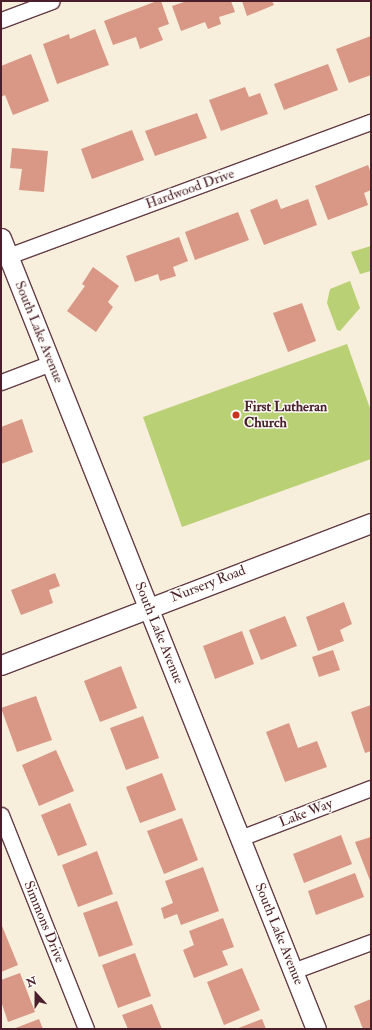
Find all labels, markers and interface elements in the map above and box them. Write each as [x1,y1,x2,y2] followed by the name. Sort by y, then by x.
[143,165,237,213] street label: Hardwood Drive
[11,279,67,385] street label: South Lake Avenue
[244,399,327,432] place label: First Lutheran Church
[231,410,241,420] marker: First Lutheran Church
[168,562,248,606] street label: Nursery Road
[131,580,187,686] street label: South Lake Avenue
[277,795,335,831] street label: Lake Way
[20,879,68,965] street label: Simmons Drive
[251,881,307,987] street label: South Lake Avenue
[16,974,56,1014] north arrow
[25,974,38,990] text: N

